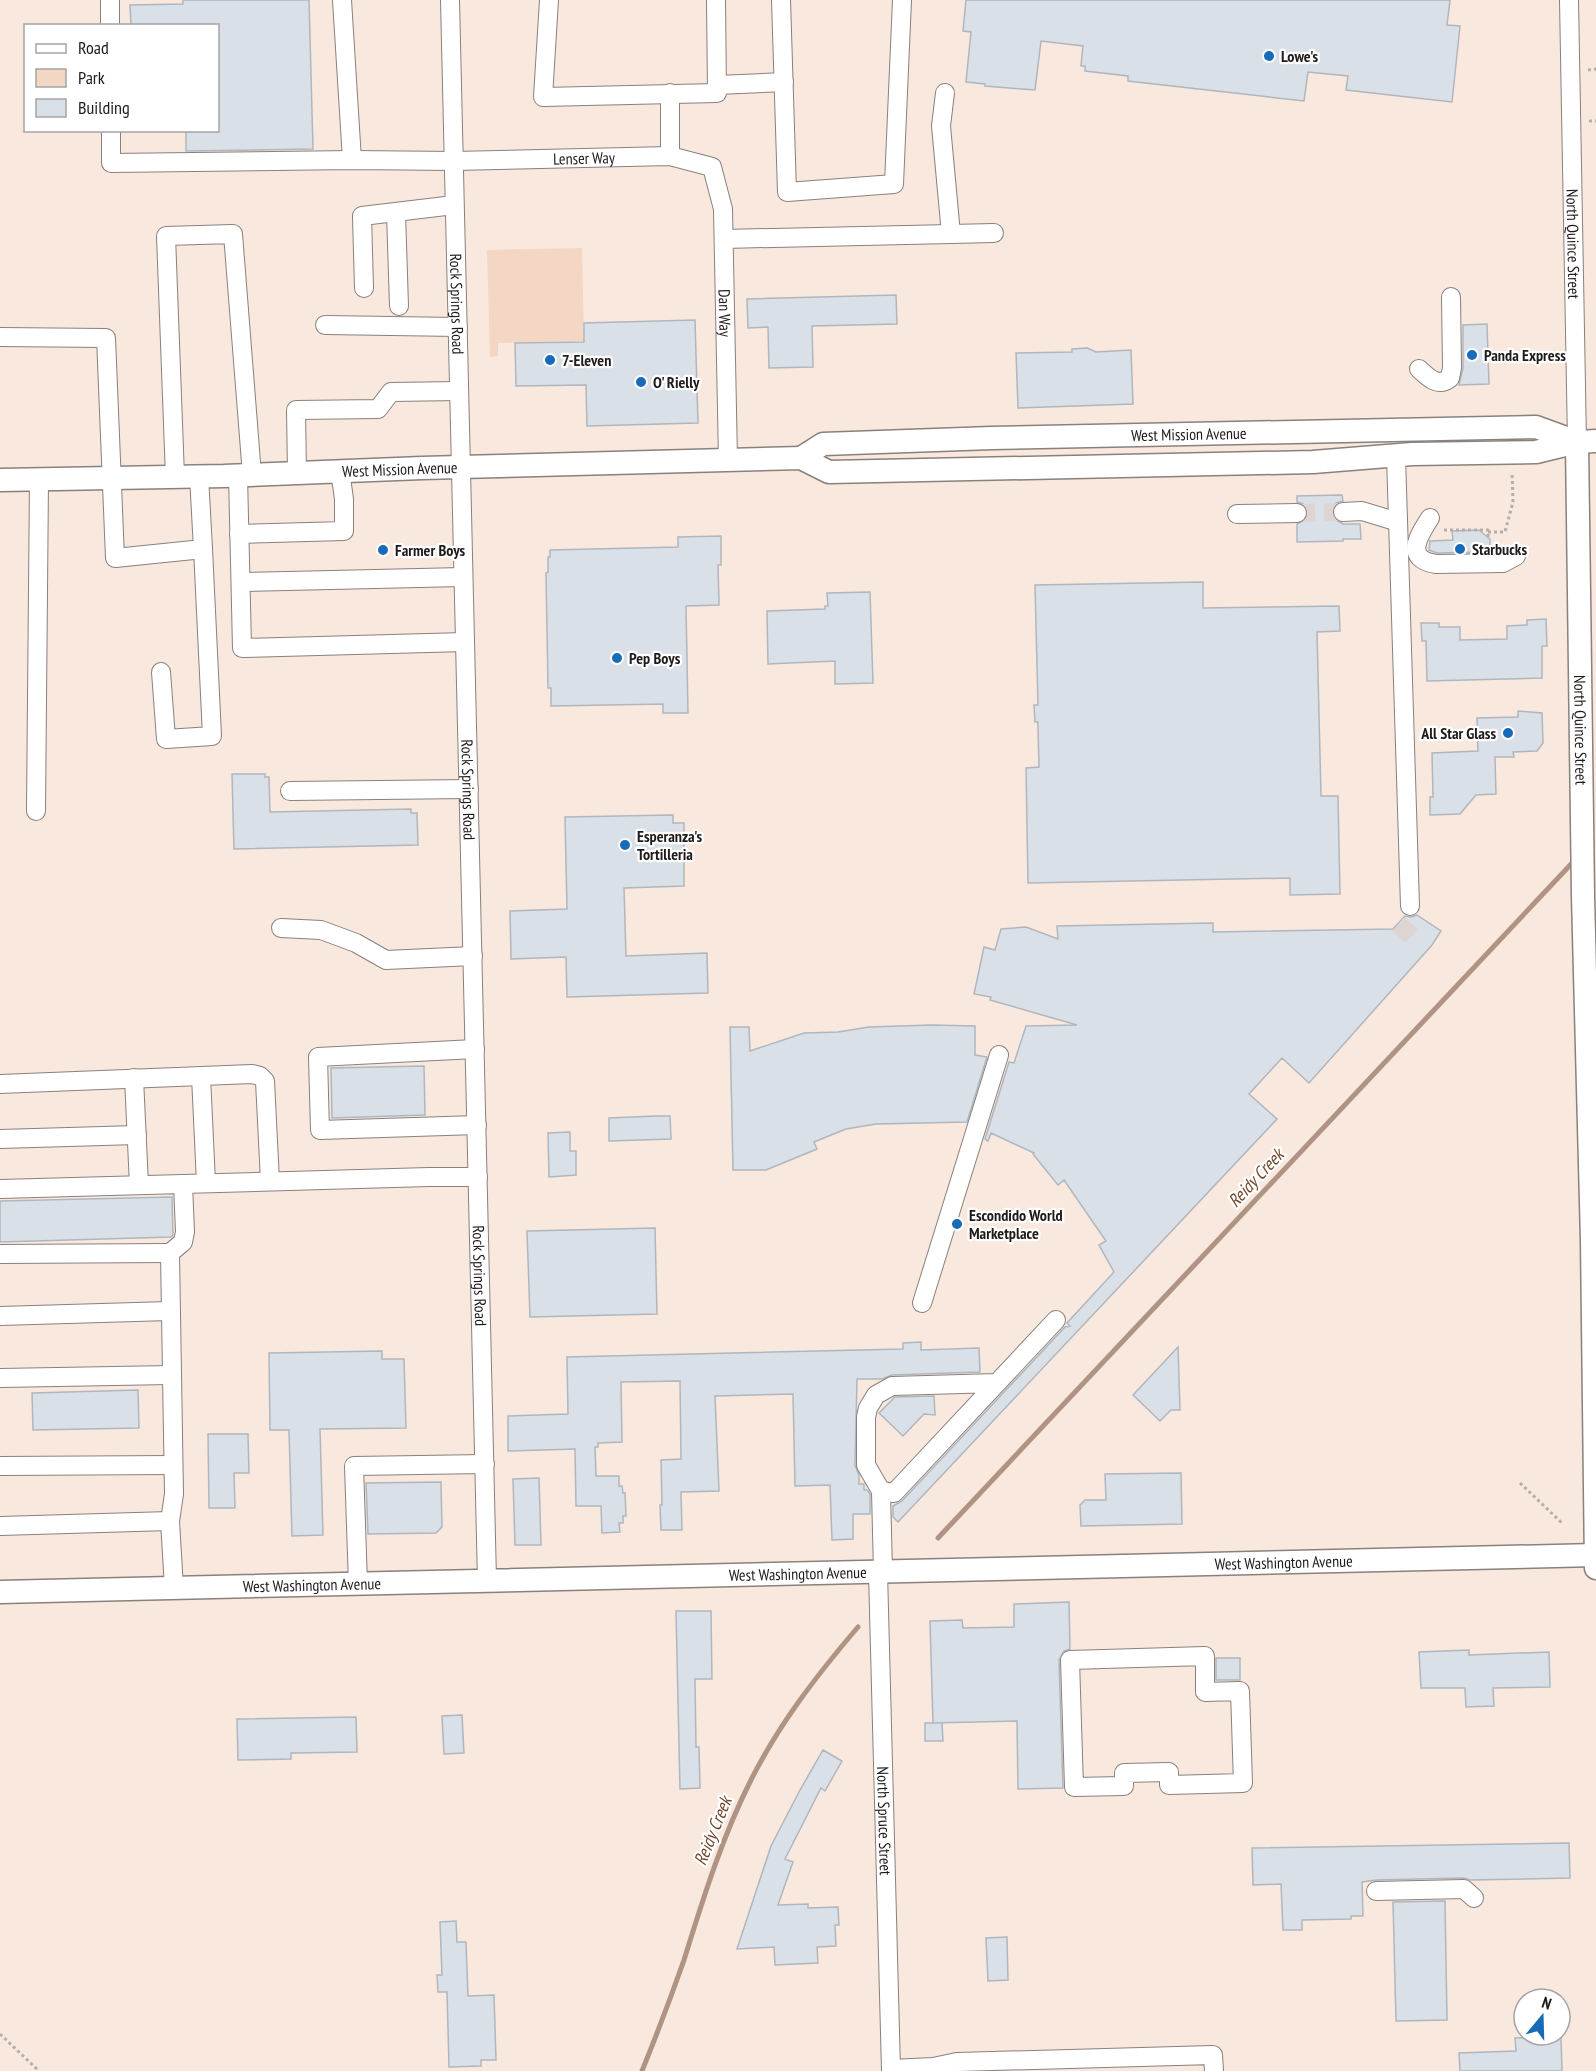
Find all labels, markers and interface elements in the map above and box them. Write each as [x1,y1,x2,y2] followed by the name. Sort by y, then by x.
[24,24,219,132] legend
[78,36,109,59] text: Road
[1281,46,1318,66] place label: Lowe's
[1262,49,1276,63] marker: Lowe's
[78,66,105,89] text: Park
[78,96,130,119] text: Building
[553,147,615,169] street label: Lenser Way
[1562,189,1584,300] street label: North Quince Street
[446,253,468,355] street label: Rock Springs Road
[715,289,736,337] street label: Dan Way
[1484,345,1566,365] place label: Panda Express
[1465,348,1479,362] marker: Panda Express
[562,350,611,370] place label: 7-Eleven
[543,353,557,367] marker: 7-Eleven
[653,372,700,392] place label: O' Rielly
[634,375,648,389] marker: O' Rielly
[1131,423,1247,445] street label: West Mission Avenue
[342,457,458,481] street label: West Mission Avenue
[1472,539,1527,559] place label: Starbucks
[395,540,466,560] place label: Farmer Boys
[1453,542,1467,556] marker: Starbucks
[376,543,390,557] marker: Farmer Boys
[629,648,681,668] place label: Pep Boys
[610,651,624,665] marker: Pep Boys
[1570,675,1592,786] street label: North Quince Street
[1420,723,1496,743] place label: All Star Glass
[1501,726,1515,740] marker: All Star Glass
[457,739,480,840] street label: Rock Springs Road
[637,826,703,864] place label: Esperanza's Tortilleria
[618,838,632,852] marker: Esperanza's Tortilleria
[1223,1142,1290,1212] water label: Reidy Creek
[969,1205,1063,1243] place label: Escondido World Marketplace
[950,1217,964,1231] marker: Escondido World Marketplace
[469,1225,491,1326] street label: Rock Springs Road
[1214,1551,1353,1574] street label: West Washington Avenue
[729,1562,867,1585] street label: West Washington Avenue
[243,1573,381,1596] street label: West Washington Avenue
[873,1766,896,1876] street label: North Spruce Street
[688,1791,737,1868] water label: Reidy Creek
[1512,1987,1572,2047] north arrow
[1540,1992,1554,2014] text: N

